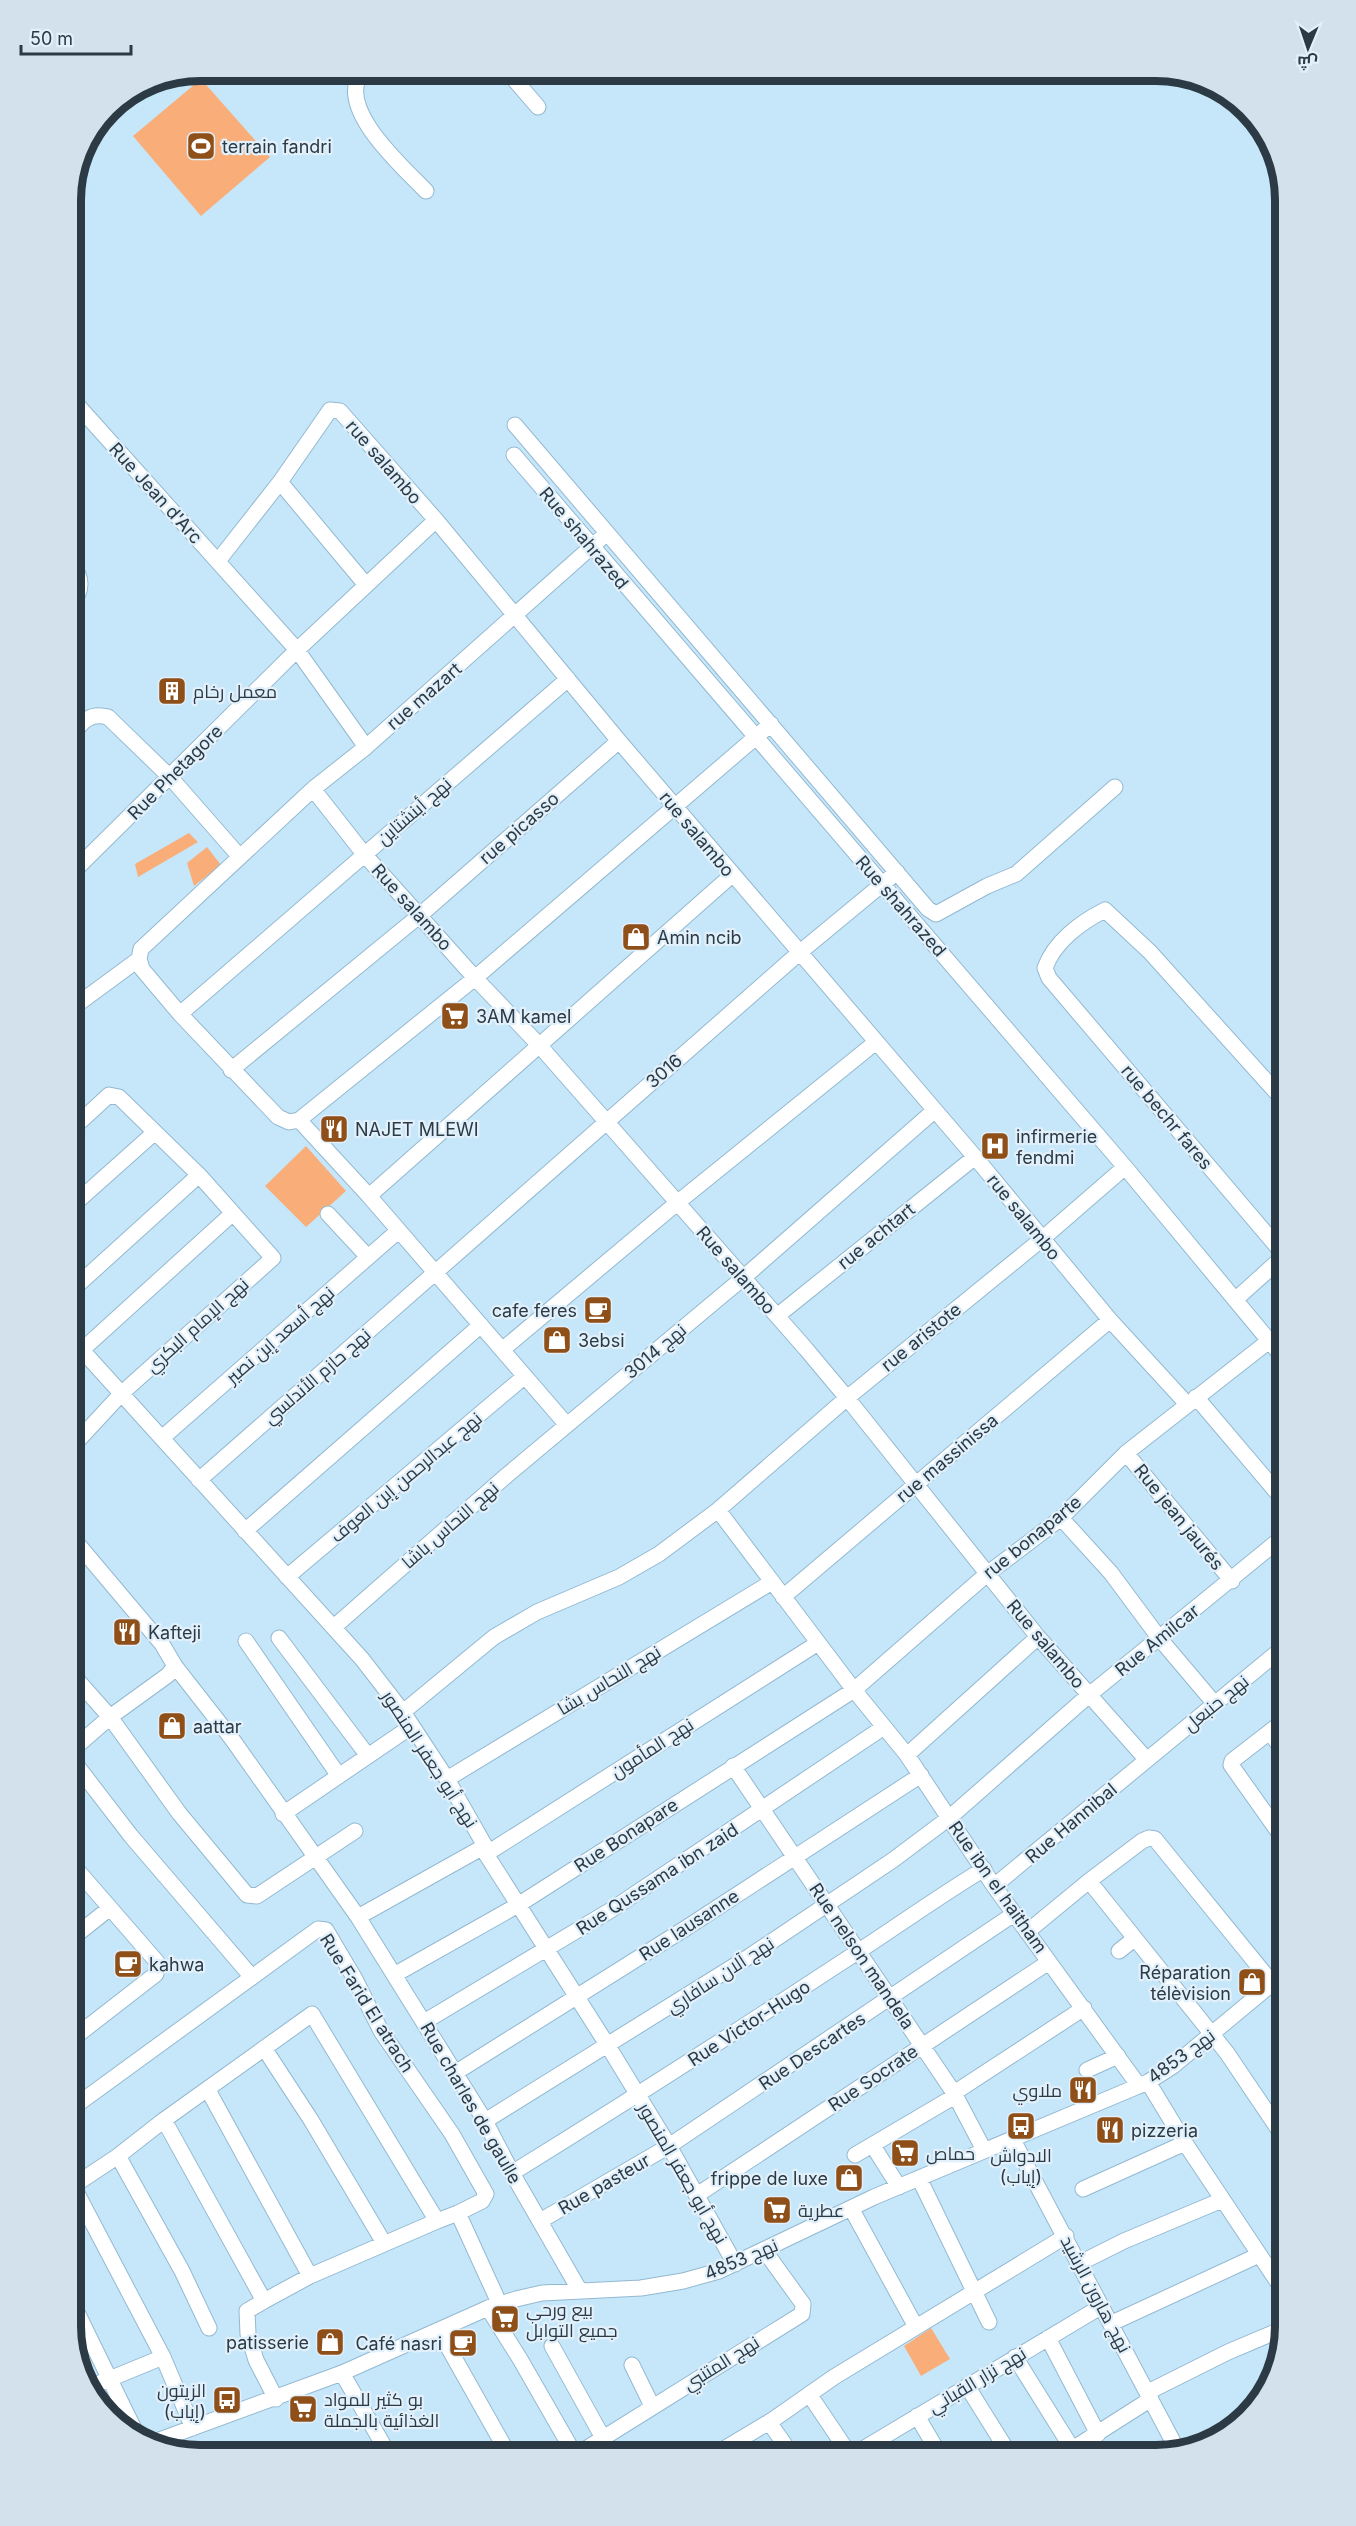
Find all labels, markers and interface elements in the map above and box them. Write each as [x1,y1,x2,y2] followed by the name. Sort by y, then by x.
[21,18,130,56] scale bar
[1278,18,1338,78] north arrow
[30,28,73,49] text: 50 m
[1297,53,1318,73] text: ش
[185,130,217,162] sports icon: terrain fandri
[222,136,332,157] place label: terrain fandri
[342,416,426,508] street label: rue salambo
[105,438,207,548] street label: Rue Jean d'Arc
[535,483,633,593] street label: Rue shahrazed
[382,658,466,734] street label: rue mazart
[156,675,188,707] building icon: معمل رخام
[193,681,277,704] place label: معمل رخام
[123,720,227,824] street label: Rue Phetagore
[373,773,457,850] street label: نهج أينشتاين
[655,787,739,881] street label: rue salambo
[475,788,563,868] street label: rue picasso
[851,851,951,961] street label: Rue shahrazed
[368,859,456,955] street label: Rue salambo
[620,921,652,953] shop icon: Amin ncib
[657,927,742,948] place label: Amin ncib
[439,1000,471,1032] supermarket icon: 3AM kamel
[476,1006,571,1027] place label: 3AM kamel
[642,1050,686,1092] street label: 3016
[1117,1060,1217,1174] street label: rue bechr fares
[318,1113,350,1145] restaurant icon: NAJET MLEWI
[355,1119,479,1140] place label: NAJET MLEWI
[1016,1126,1097,1168] place label: infirmerie fendmi
[979,1130,1011,1162] hospital icon: infirmerie fendmi
[983,1170,1065,1264] street label: rue salambo
[833,1198,919,1273] street label: rue achtart
[692,1222,780,1318] street label: Rue salambo
[141,1273,255,1380] street label: نهج الإمام البكري
[221,1282,340,1390] street label: نهج أسعد إبن نصير
[582,1294,614,1326] cafe icon: cafe feres
[877,1298,965,1376] street label: rue aristote
[492,1300,577,1321] place label: cafe feres
[620,1319,692,1385] street label: نهج 3014
[259,1324,377,1430] street label: نهج حازم الأندلسي
[541,1324,573,1356] shop icon: 3ebsi
[578,1330,625,1351] place label: 3ebsi
[326,1408,487,1548] street label: نهج عبدالرحمن إبن العوف
[892,1409,1002,1507] street label: rue massinissa
[1130,1460,1228,1574] street label: Rue jean jaurés
[397,1477,504,1574] street label: نهج النحاس باشا
[979,1491,1085,1583] street label: rue bonaparte
[1003,1595,1089,1693] street label: Rue salambo
[1111,1600,1203,1680] street label: Rue Amilcar
[111,1616,143,1648] restaurant icon: Kafteji
[148,1622,201,1643] place label: Kafteji
[554,1641,665,1721] street label: نهج النحاس بشا
[1179,1670,1254,1737] street label: نهج حنبعل
[376,1686,482,1833] street label: نهج أبو جعفر المنصور
[156,1710,188,1742] shop icon: aattar
[607,1714,698,1784] street label: نهج المأمون
[193,1716,242,1737] place label: aattar
[1021,1779,1121,1867] street label: Rue Hannibal
[570,1794,682,1876] street label: Rue Bonapare
[945,1817,1051,1957] street label: Rue ibn el haitham
[572,1819,742,1939] street label: Rue Qussama ibn zaid
[805,1879,919,2033] street label: Rue nelson mandela
[635,1885,743,1965] street label: Rue lausanne
[316,1930,418,2076] street label: Rue Farid El atrach
[662,1932,780,2021] street label: نهج آلان سافاري
[112,1948,144,1980] cafe icon: kahwa
[149,1954,204,1975] place label: kahwa
[1139,1962,1231,2004] place label: Réparation télèvision
[1236,1966,1268,1998] shop icon: Réparation télèvision
[684,1976,814,2070] street label: Rue Victor-Hugo
[755,2008,869,2094] street label: Rue Descartes
[416,2019,526,2187] street label: Rue charles de gaulle
[1143,2025,1220,2089] street label: نهج 4853
[824,2040,922,2116] street label: Rue Socrate
[1067,2074,1099,2106] restaurant icon: ملاوي
[1012,2080,1062,2105] place label: ملاوي
[632,2098,732,2248] street label: نهج أبو جعفر المنصور
[1005,2110,1037,2142] bus stop icon: الادواش (إياب)
[1094,2114,1126,2146] restaurant icon: pizzeria
[1131,2120,1198,2141] place label: pizzeria
[889,2137,921,2169] supermarket icon: حماص
[926,2143,975,2165] place label: حماص
[990,2145,1052,2188] place label: الادواش (إياب)
[554,2149,654,2219] street label: Rue pasteur
[833,2162,865,2194] shop icon: frippe de luxe
[711,2168,828,2189] place label: frippe de luxe
[761,2194,793,2226] supermarket icon: عطرية
[798,2200,844,2222] place label: عطرية
[1055,2232,1136,2357] street label: نهج هارون الرشيد
[701,2234,782,2286] street label: نهج 4853
[526,2299,618,2343] place label: بيع ورحي جميع التوابل
[489,2303,521,2335] supermarket icon: بيع ورحي جميع التوابل
[314,2326,346,2358] shop icon: patisserie
[447,2327,479,2359] cafe icon: Café nasri
[679,2331,765,2398] street label: نهج المتنبي
[226,2332,309,2353] place label: patisserie
[355,2333,442,2354] place label: Café nasri
[924,2343,1032,2421] street label: نهج نزار القباني
[157,2380,206,2423] place label: الزيتون (إياب)
[211,2384,243,2416] bus stop icon: الزيتون (إياب)
[324,2389,439,2431] place label: بو كثير للمواد الغذائية بالجملة
[287,2393,319,2425] supermarket icon: بو كثير للمواد الغذائية بالجملة

